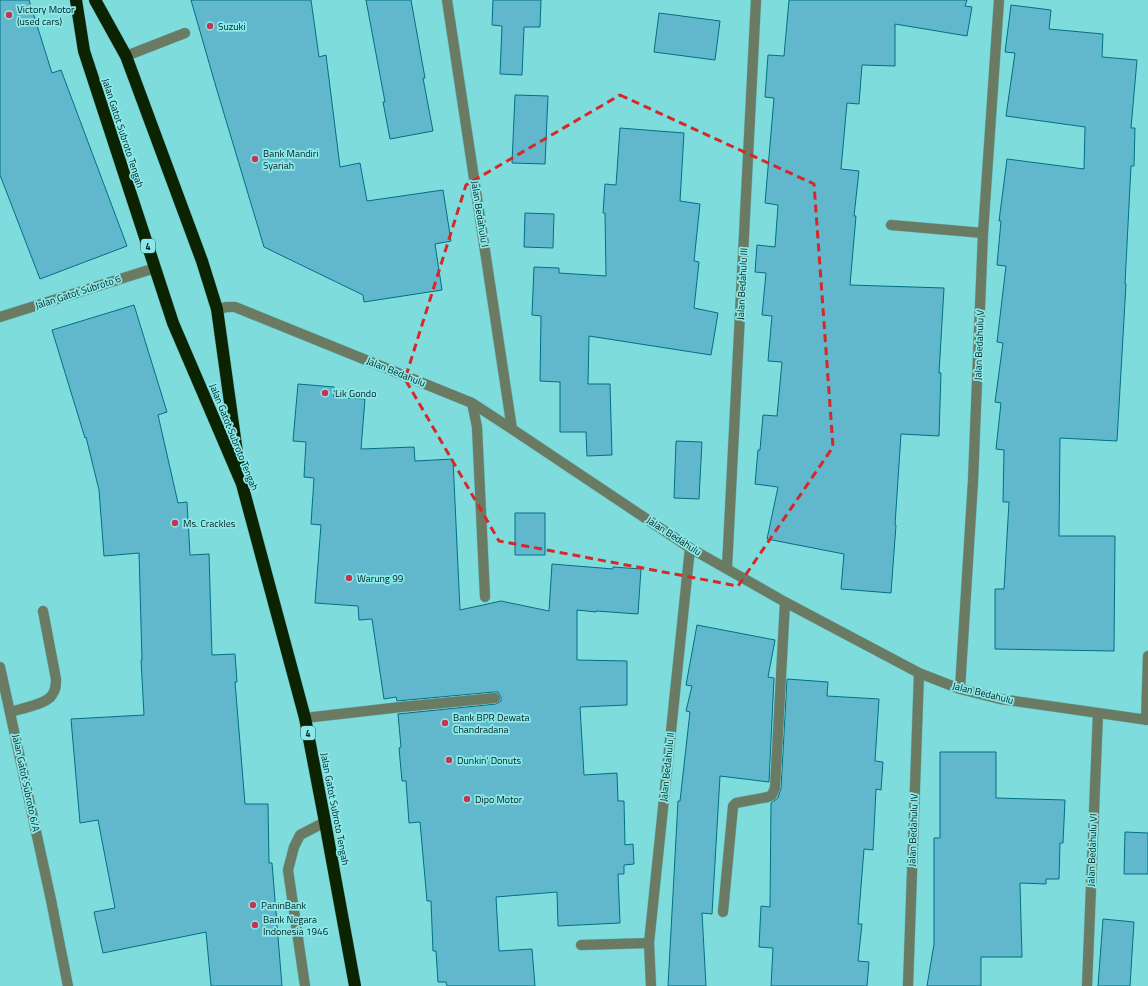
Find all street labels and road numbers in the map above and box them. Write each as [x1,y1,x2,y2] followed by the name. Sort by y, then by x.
[98,76,148,190] street label: Jalan Gatot Subroto Tengah
[467,180,493,248] street label: Jalan Bedahulu I
[141,239,155,253] road number: 4
[733,248,751,320] street label: Jalan Bedahulu III
[33,271,123,313] street label: Jalan Gatot Subroto 6
[970,309,988,381] street label: Jalan Bedahulu V
[364,353,428,391] street label: Jalan Bedahulu
[206,381,262,493] street label: Jalan Gatot Subroto Tengah
[644,513,704,559] street label: Jalan Bedahulu
[951,678,1015,708] street label: Jalan Bedahulu
[301,726,315,740] road number: 4
[656,732,678,802] street label: Jalan Bedahulu II
[8,733,44,833] street label: Jalan Gatot Subroto 6/A
[317,751,353,867] street label: Jalan Gatot Subroto Tengah
[904,793,922,867] street label: Jalan Bedahulu IV
[1083,813,1101,887] street label: Jalan Bedahulu VI

